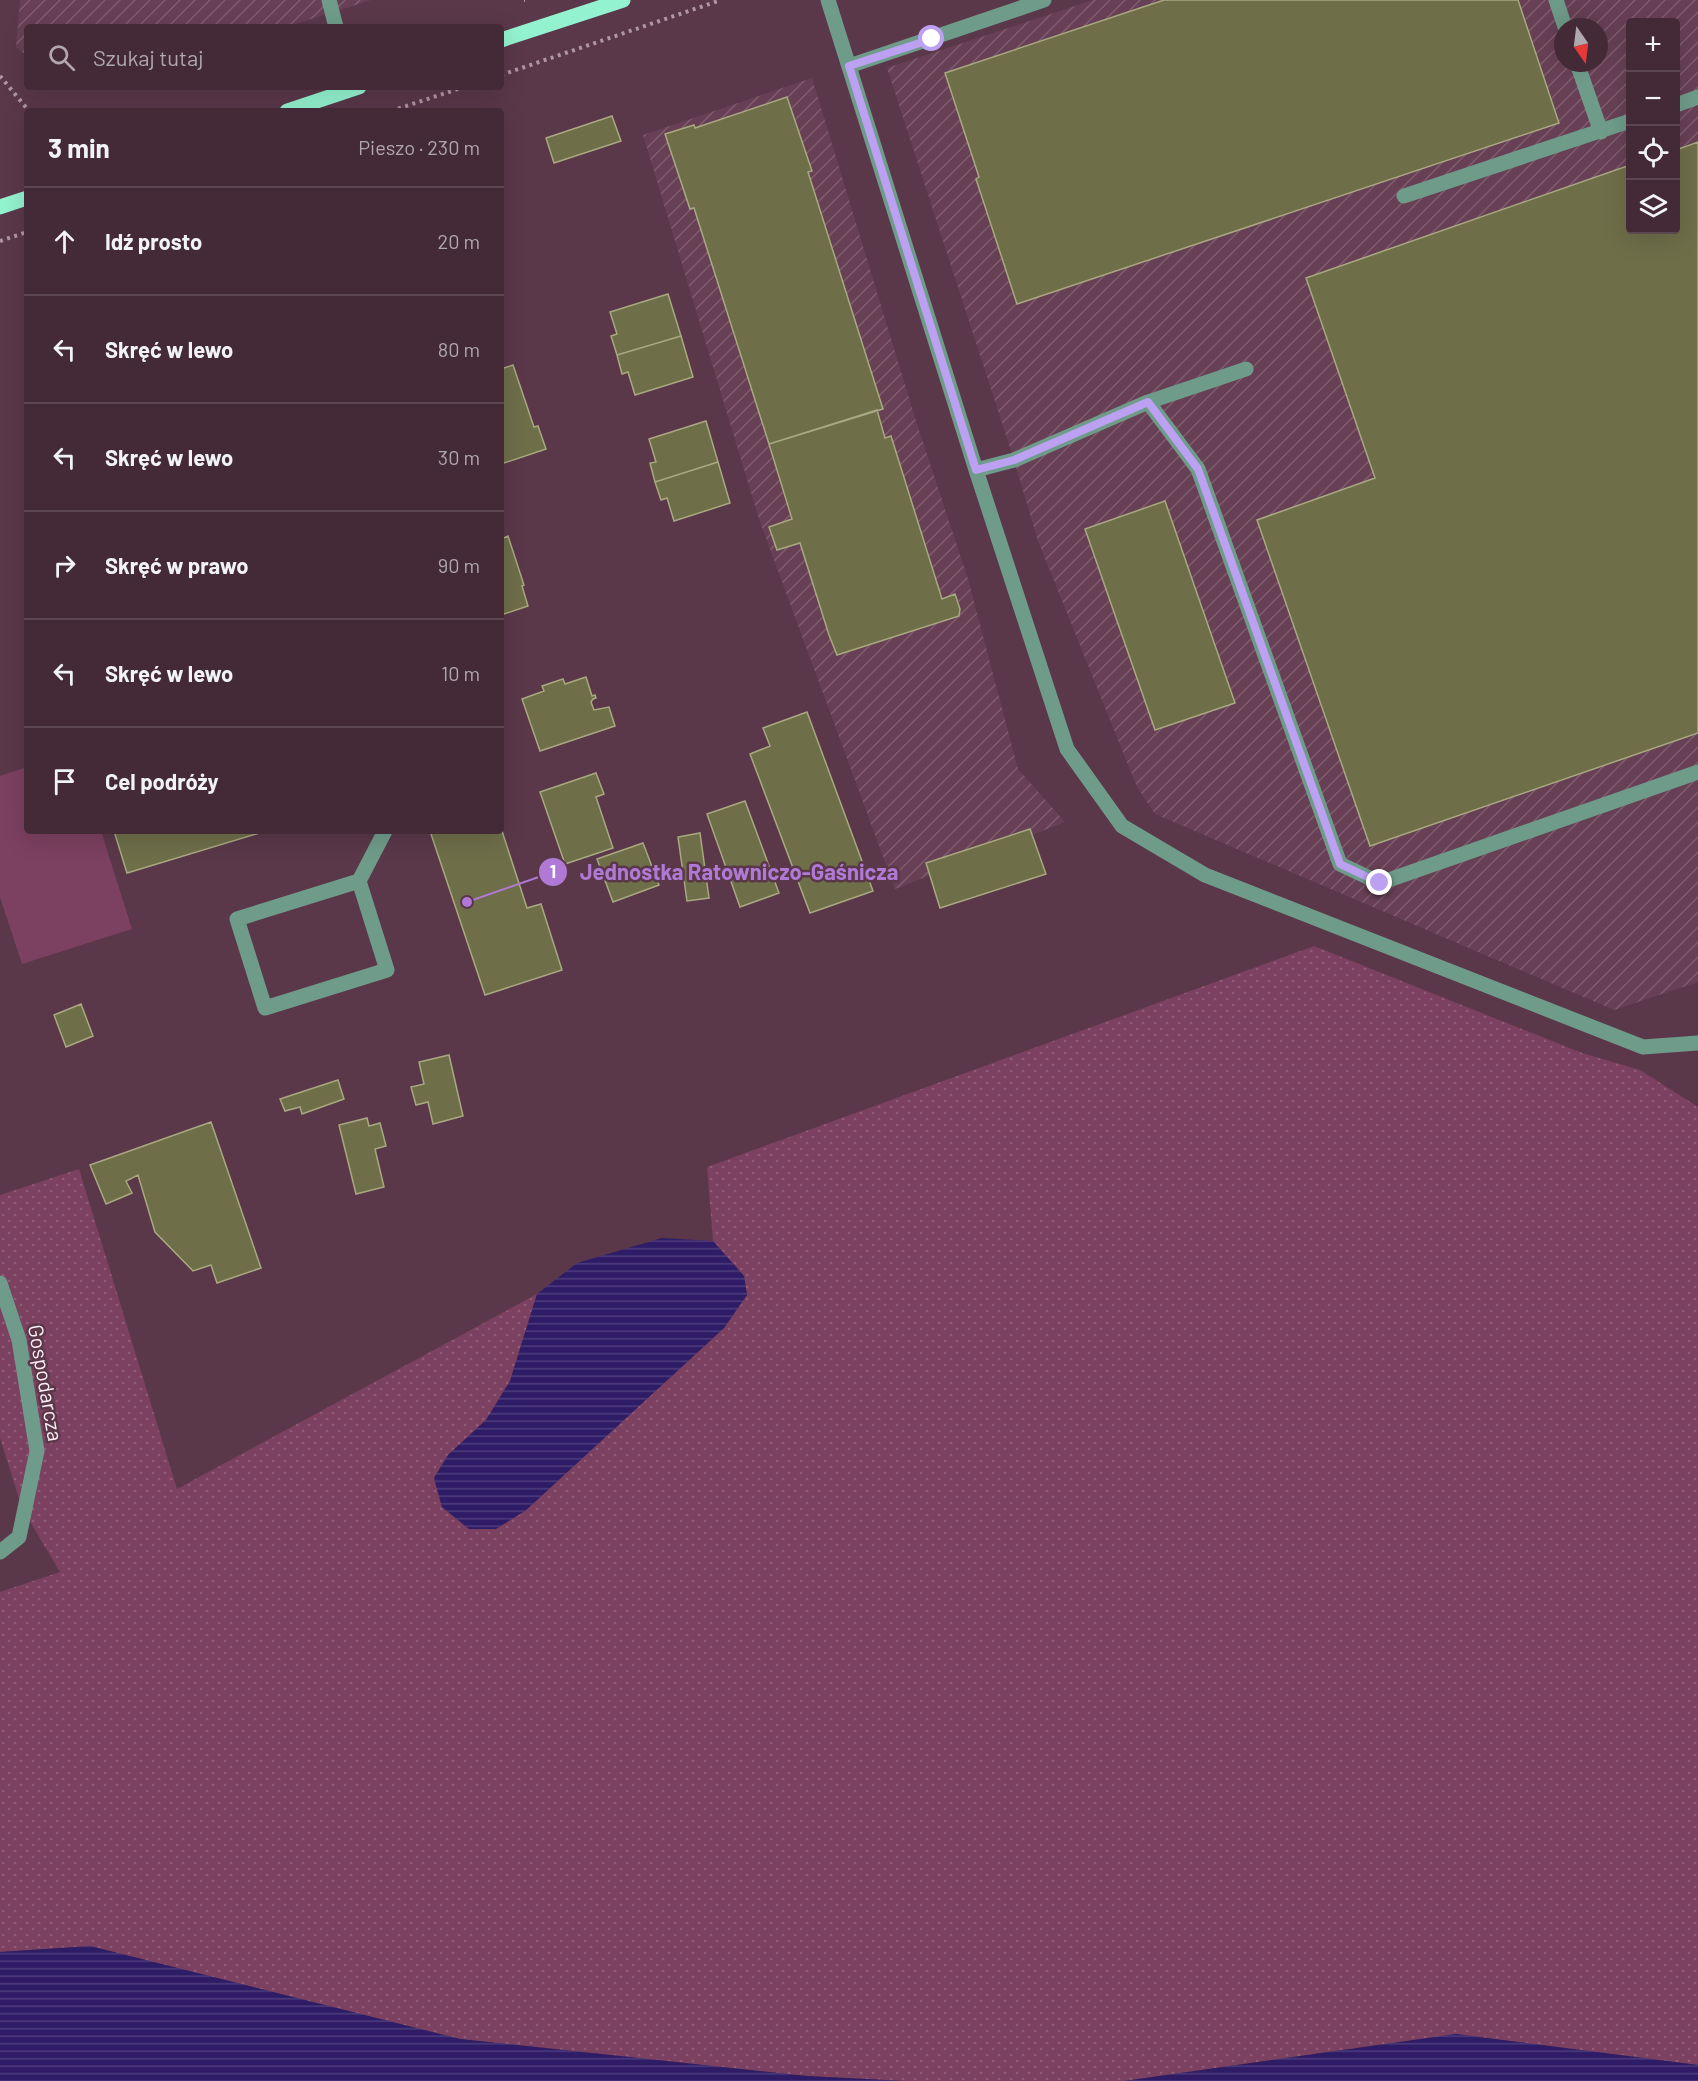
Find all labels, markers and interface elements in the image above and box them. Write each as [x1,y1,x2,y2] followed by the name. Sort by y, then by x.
[1554,18,1608,72] north arrow
[1626,18,1680,234] map controls
[1626,18,1680,72] button: +
[24,24,504,90] search box
[918,25,944,51] route start
[45,41,78,74] icon: search
[93,44,204,70] text: Szukaj tutaj
[1626,72,1680,126] button: −
[1626,126,1680,180] button: locate
[48,132,110,163] text: 3 min
[358,135,480,159] text: Pieszo · 230 m
[1626,180,1680,234] button: layers
[48,225,81,258] icon: ahead
[105,228,202,254] text: Idź prosto
[437,229,480,253] text: 20 m
[48,333,81,366] icon: left
[105,336,233,362] text: Skręć w lewo
[438,337,480,361] text: 80 m
[48,441,81,474] icon: left
[105,444,233,470] text: Skręć w lewo
[438,445,480,469] text: 30 m
[48,549,81,582] icon: right
[105,552,249,578] text: Skręć w prawo
[438,553,480,577] text: 90 m
[48,657,81,690] icon: left
[105,660,233,686] text: Skręć w lewo
[441,661,480,685] text: 10 m
[48,765,81,798] icon: arrive
[105,768,219,794] text: Cel podróży
[538,852,910,892] callout: Jednostka Ratowniczo-Gaśnicza
[580,858,898,884] text: Jednostka Ratowniczo-Gaśnicza
[550,860,556,882] text: 1
[1366,869,1392,895] route end
[24,1322,69,1443] street label: Gospodarcza

